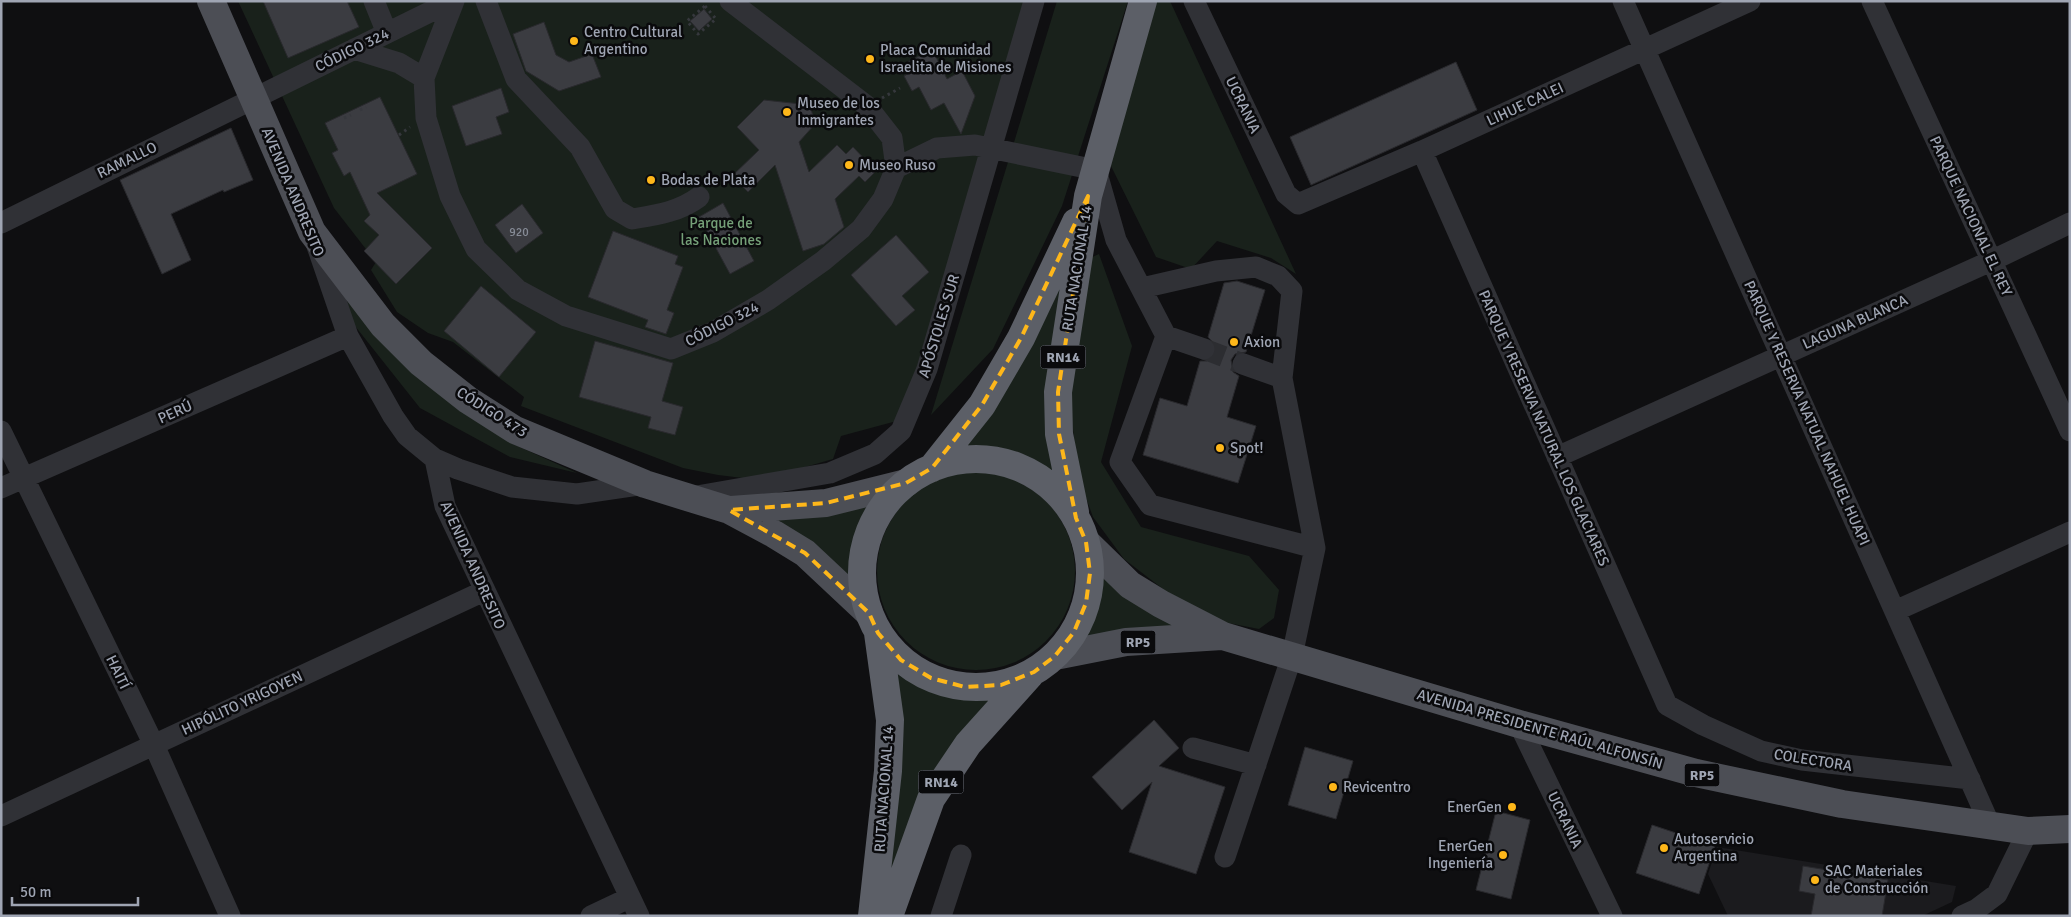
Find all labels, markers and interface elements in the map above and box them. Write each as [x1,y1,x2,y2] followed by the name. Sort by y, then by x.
[312,23,392,76] street label: CÓDIGO 324
[584,23,682,58] place label: Centro Cultural Argentino
[568,35,580,47] marker: Centro Cultural Argentino
[880,41,1012,76] place label: Placa Comunidad Israelita de Misiones
[864,53,876,65] marker: Placa Comunidad Israelita de Misiones
[1222,74,1264,136] street label: UCRANIA
[1484,78,1566,130] street label: LIHUE CALEI
[797,94,880,129] place label: Museo de los Inmigrantes
[781,106,793,118] marker: Museo de los Inmigrantes
[258,125,328,259] street label: AVENIDA ANDRESITO
[1926,133,2016,299] street label: PARQUE NACIONAL EL REY
[94,138,160,182] street label: RAMALLO
[859,156,936,174] place label: Museo Ruso
[843,159,855,171] marker: Museo Ruso
[661,171,755,189] place label: Bodas de Plata
[645,174,657,186] marker: Bodas de Plata
[1058,204,1096,332] street label: RUTA NACIONAL 14
[681,214,762,249] park label: Parque de las Naciones
[509,225,529,240] house number: 920
[914,272,963,380] street label: APÓSTOLES SUR
[1740,278,1874,548] street label: PARQUE Y RESERVA NATUAL NAHUEL HUAPI
[1475,287,1613,569] street label: PARQUE Y RESERVA NATURAL LOS GLACIARES
[1800,291,1910,353] street label: LAGUNA BLANCA
[682,297,762,350] street label: CÓDIGO 324
[1244,333,1280,351] place label: Axion
[1228,336,1240,348] marker: Axion
[1040,346,1086,368] road number: RN14
[453,382,531,441] street label: CÓDIGO 473
[155,396,195,428] street label: PERÚ
[1230,439,1264,457] place label: Spot!
[1214,442,1226,454] marker: Spot!
[437,498,509,632] street label: AVENIDA ANDRESITO
[1120,630,1156,654] road number: RP5
[102,652,135,692] street label: HAITÍ
[178,666,305,739] street label: HIPÓLITO YRIGOYEN
[1415,684,1665,773] street label: AVENIDA PRESIDENTE RAÚL ALFONSÍN
[871,725,897,853] street label: RUTA NACIONAL 14
[1773,745,1853,775] street label: COLECTORA
[1684,764,1720,786] road number: RP5
[918,770,964,794] road number: RN14
[1343,778,1411,796] place label: Revicentro
[1327,781,1339,793] marker: Revicentro
[1544,789,1586,851] street label: UCRANIA
[1447,798,1502,816] place label: EnerGen
[1506,801,1518,813] marker: EnerGen
[1674,830,1754,865] place label: Autoservicio Argentina
[1428,837,1493,872] place label: EnerGen Ingeniería
[1658,842,1670,854] marker: Autoservicio Argentina
[1497,849,1509,861] marker: EnerGen Ingeniería
[1825,862,1928,897] place label: SAC Materiales de Construcción
[12,874,139,906] scale bar
[1809,874,1821,886] marker: SAC Materiales de Construcción
[20,883,51,901] text: 50 m

